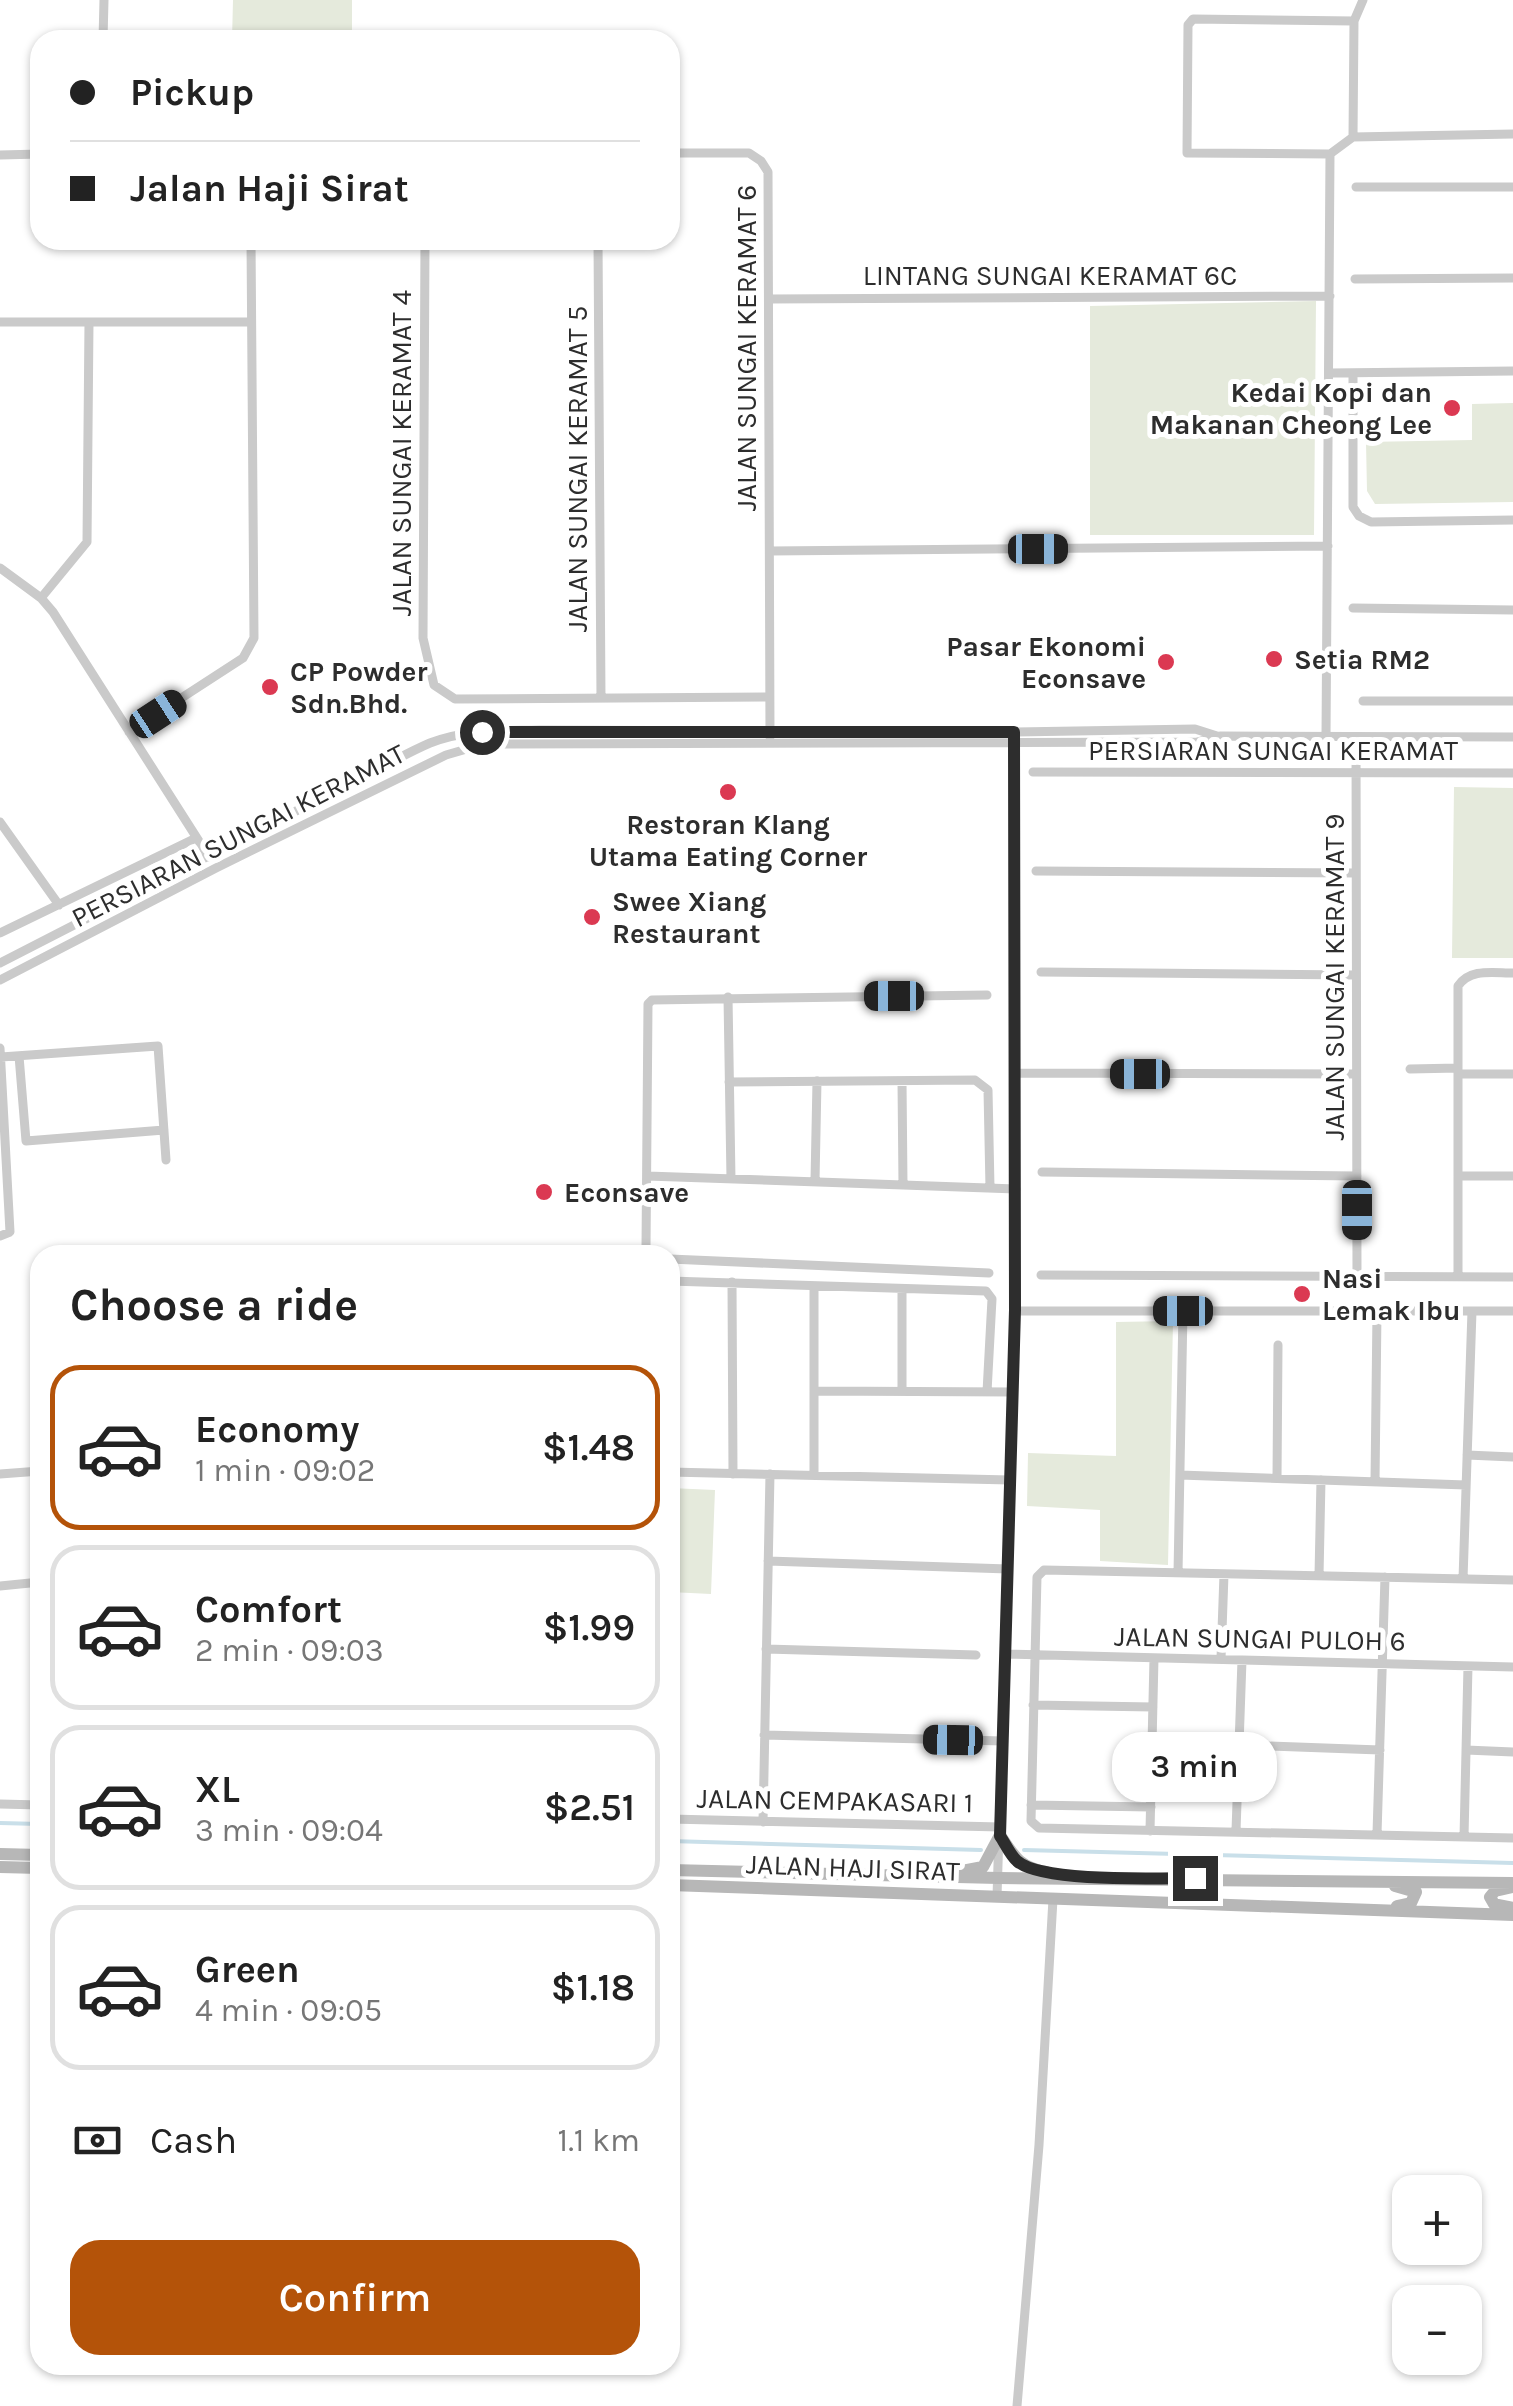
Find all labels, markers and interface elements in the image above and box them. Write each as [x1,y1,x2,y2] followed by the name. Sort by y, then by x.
[130,70,254,115] text: Pickup
[130,166,409,211] text: Jalan Haji Sirat
[730,185,763,511] street label: JALAN SUNGAI KERAMAT 6
[863,259,1237,292] street label: LINTANG SUNGAI KERAMAT 6C
[385,290,418,616] street label: JALAN SUNGAI KERAMAT 4
[561,306,594,632] street label: JALAN SUNGAI KERAMAT 5
[1150,376,1432,441] place label: Kedai Kopi dan Makanan Cheong Lee
[1441,397,1463,419] marker: Kedai Kopi dan Makanan Cheong Lee
[1008,534,1068,564] car
[946,630,1146,695] place label: Pasar Ekonomi Econsave
[1294,643,1430,676] place label: Setia RM2
[1263,648,1285,670] marker: Setia RM2
[1155,651,1177,673] marker: Pasar Ekonomi Econsave
[290,655,427,720] place label: CP Powder Sdn.Bhd.
[259,676,281,698] marker: CP Powder Sdn.Bhd.
[125,685,191,743] car
[460,710,505,755] route start
[1088,734,1458,767] street label: PERSIARAN SUNGAI KERAMAT
[66,737,411,934] street label: PERSIARAN SUNGAI KERAMAT
[717,781,739,803] marker: Restoran Klang Utama Eating Corner
[589,808,867,873] place label: Restoran Klang Utama Eating Corner
[1318,814,1351,1140] street label: JALAN SUNGAI KERAMAT 9
[612,885,766,950] place label: Swee Xiang Restaurant
[581,906,603,928] marker: Swee Xiang Restaurant
[864,981,924,1011] car
[1110,1059,1170,1089] car
[564,1176,689,1209] place label: Econsave
[1342,1180,1372,1240] car
[533,1181,555,1203] marker: Econsave
[1322,1262,1461,1327] place label: Nasi Lemak Ibu
[70,1279,358,1331] text: Choose a ride
[1291,1283,1313,1305] marker: Nasi Lemak Ibu
[1153,1296,1213,1326] car
[75,1403,165,1493] icon: car
[195,1407,359,1452] text: Economy
[542,1425,635,1470] text: $1.48
[195,1452,375,1489] text: 1 min · 09:02
[75,1583,165,1673] icon: car
[195,1587,342,1632] text: Comfort
[543,1605,635,1650] text: $1.99
[1114,1619,1406,1658] street label: JALAN SUNGAI PULOH 6
[195,1632,384,1669] text: 2 min · 09:03
[923,1724,983,1756] car
[1112,1733,1278,1803] callout: 3 min
[1151,1748,1238,1785] text: 3 min
[75,1763,165,1853] icon: car
[195,1767,240,1812] text: XL
[696,1782,974,1819] street label: JALAN CEMPAKASARI 1
[544,1785,635,1830] text: $2.51
[195,1812,383,1849] text: 3 min · 09:04
[746,1847,960,1888] street label: JALAN HAJI SIRAT
[1173,1856,1218,1901] route end
[75,1943,165,2033] icon: car
[195,1947,300,1992] text: Green
[551,1965,635,2010] text: $1.18
[195,1992,382,2029] text: 4 min · 09:05
[70,2113,125,2168] icon: cash
[150,2118,237,2163] text: Cash
[558,2122,640,2159] text: 1.1 km
[1392,2175,1482,2375] map controls
[1392,2175,1482,2265] button: +
[70,2240,640,2355] button: Confirm
[1392,2285,1482,2375] button: −

